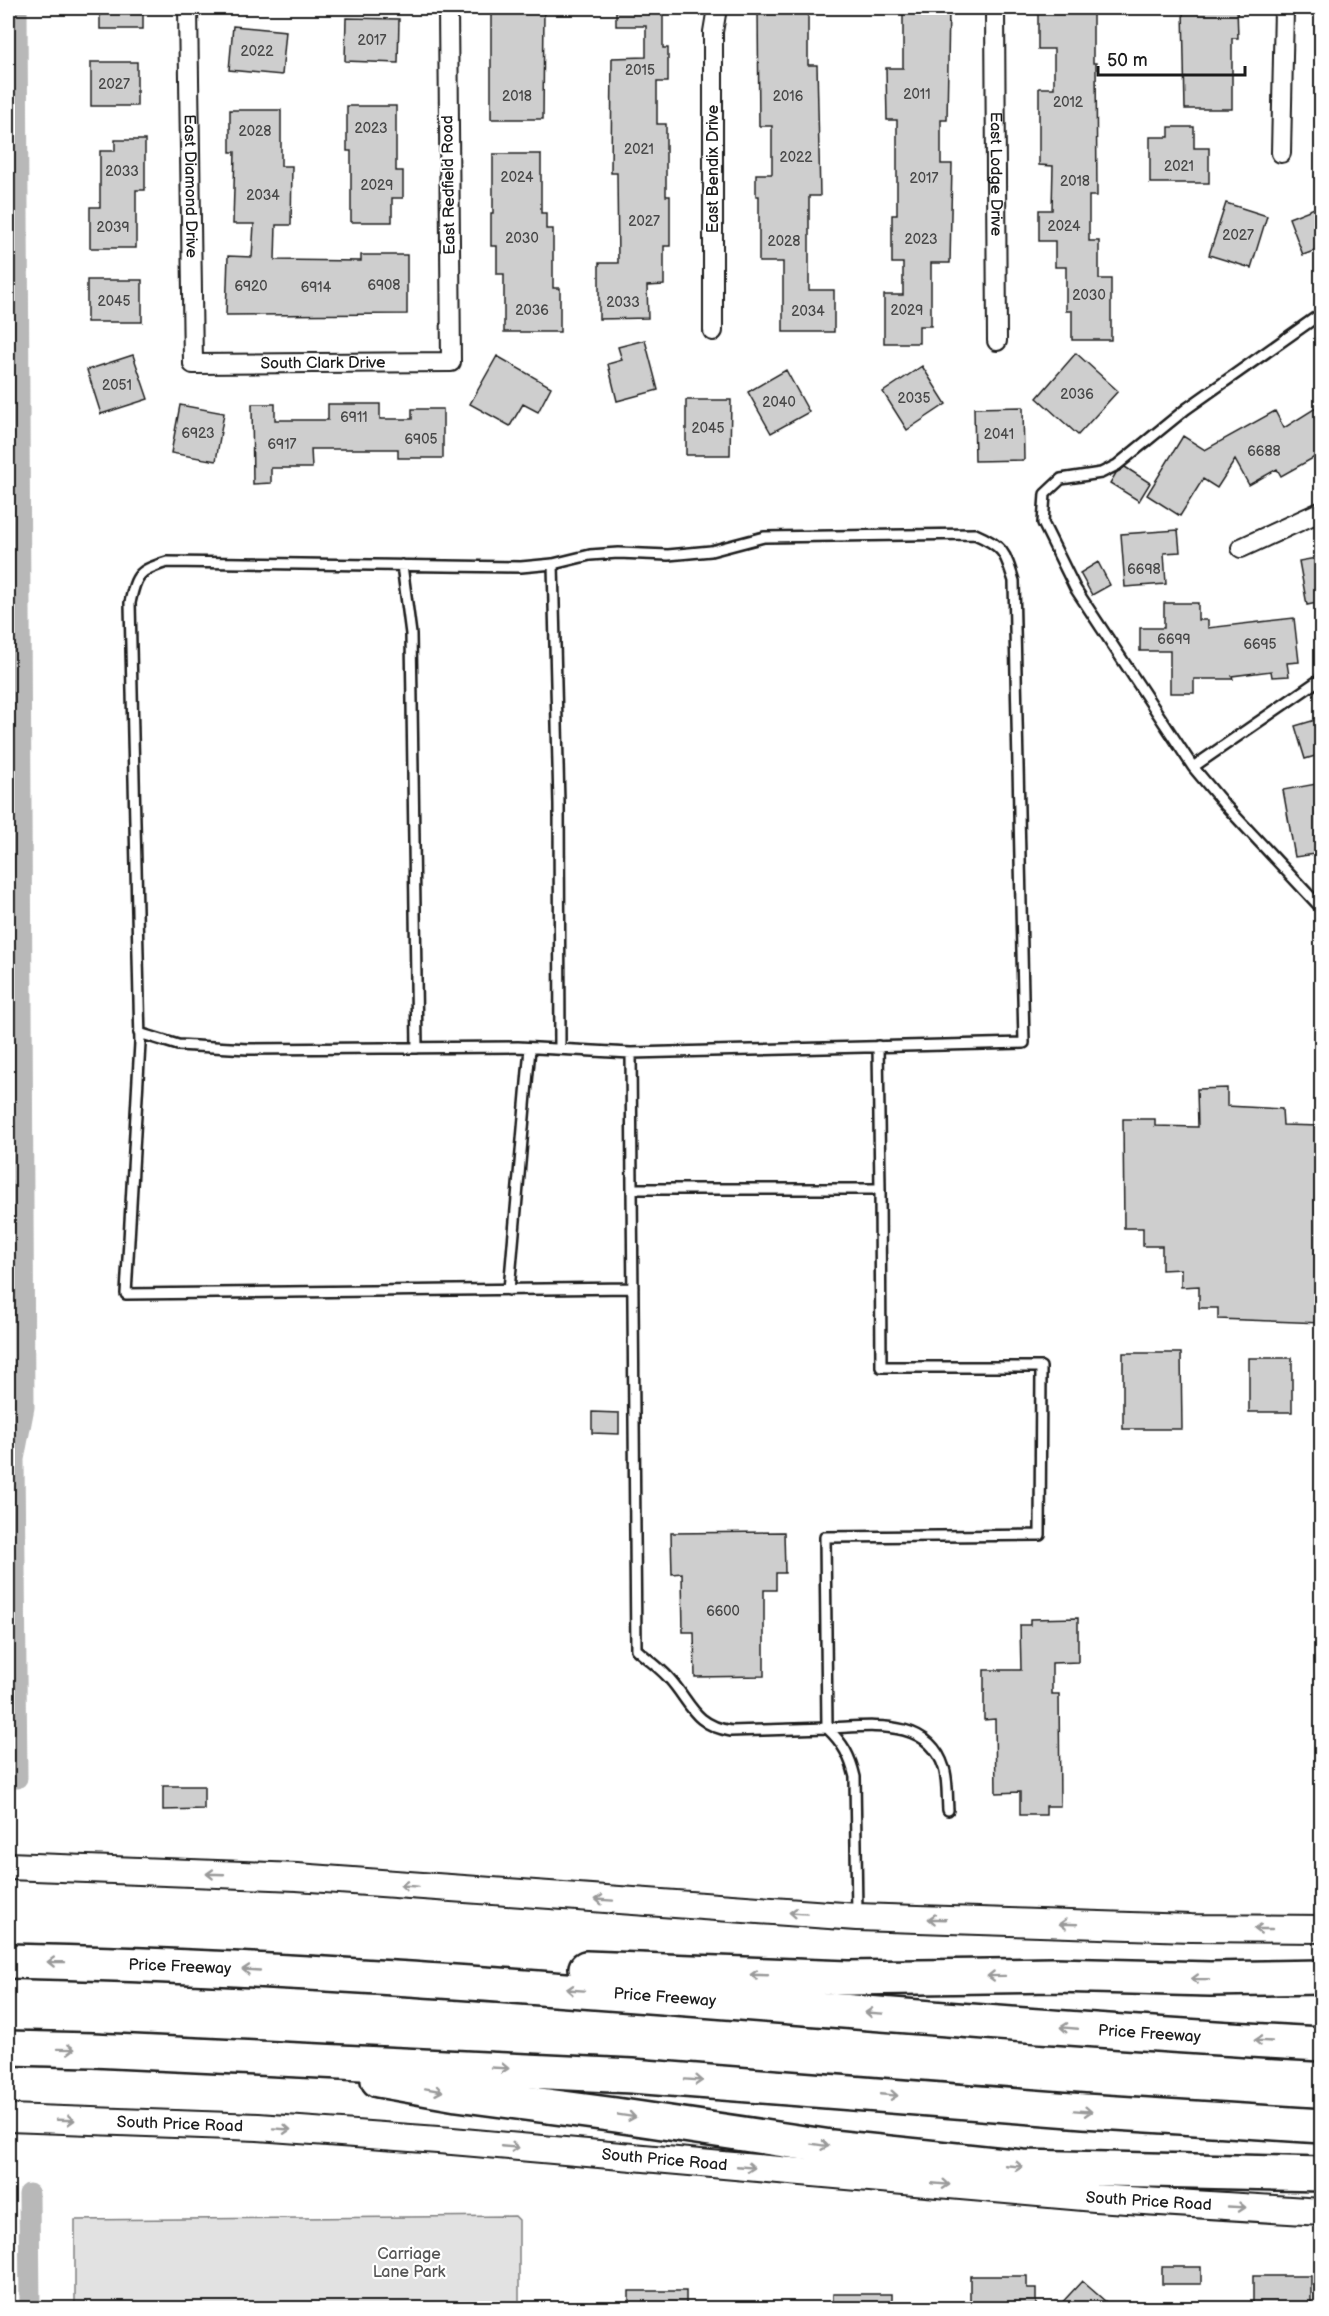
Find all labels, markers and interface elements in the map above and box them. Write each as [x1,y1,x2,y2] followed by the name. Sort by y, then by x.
[358,32,387,49] house number: 2017
[1098,39,1245,77] scale bar
[240,43,274,60] house number: 2022
[1107,50,1148,71] text: 50 m
[625,62,655,79] house number: 2015
[98,76,130,93] house number: 2027
[903,86,931,103] house number: 2011
[502,88,532,105] house number: 2018
[773,88,804,105] house number: 2016
[1053,94,1084,111] house number: 2012
[704,104,723,233] street label: East Bendix Drive
[986,112,1006,237] street label: East Lodge Drive
[180,114,201,258] street label: East Diamond Drive
[438,115,460,255] street label: East Redfield Road
[354,120,388,137] house number: 2023
[239,123,271,140] house number: 2028
[624,141,654,158] house number: 2021
[779,149,813,166] house number: 2022
[1164,158,1194,175] house number: 2021
[105,163,139,180] house number: 2033
[500,169,534,186] house number: 2024
[910,170,939,187] house number: 2017
[1060,173,1090,190] house number: 2018
[361,177,393,194] house number: 2029
[246,187,280,204] house number: 2034
[628,213,660,230] house number: 2027
[1047,218,1081,235] house number: 2024
[96,219,130,236] house number: 2039
[1222,227,1254,244] house number: 2027
[505,230,539,247] house number: 2030
[904,231,938,248] house number: 2023
[768,233,800,250] house number: 2028
[367,277,401,294] house number: 6908
[234,278,268,295] house number: 6920
[301,279,332,296] house number: 6914
[1072,287,1106,304] house number: 2030
[97,293,131,310] house number: 2045
[606,294,640,311] house number: 2033
[515,302,549,319] house number: 2036
[891,302,923,319] house number: 2029
[791,303,825,320] house number: 2034
[260,353,386,373] street label: South Clark Drive
[102,377,132,394] house number: 2051
[1060,386,1094,403] house number: 2036
[897,390,931,407] house number: 2035
[762,394,796,411] house number: 2040
[340,409,368,426] house number: 6911
[691,420,725,437] house number: 2045
[181,425,215,442] house number: 6923
[984,426,1014,443] house number: 2041
[405,431,437,448] house number: 6905
[268,436,297,453] house number: 6917
[1247,443,1281,460] house number: 6688
[1127,561,1161,578] house number: 6698
[1157,631,1191,648] house number: 6699
[1243,636,1277,653] house number: 6695
[706,1603,740,1620] house number: 6600
[205,1868,225,1880] one-way arrow
[400,1880,420,1891] one-way arrow
[594,1894,614,1905] one-way arrow
[789,1907,809,1918] one-way arrow
[927,1913,947,1925] one-way arrow
[1059,1918,1079,1929] one-way arrow
[1254,1923,1274,1935] one-way arrow
[128,1955,233,1978] street label: Price Freeway
[47,1956,67,1968] one-way arrow
[241,1964,261,1975] one-way arrow
[749,1970,769,1981] one-way arrow
[986,1970,1006,1982] one-way arrow
[1191,1973,1211,1984] one-way arrow
[566,1984,585,1995] one-way arrow
[613,1984,718,2011] street label: Price Freeway
[865,2007,885,2018] one-way arrow
[1098,2021,1202,2047] street label: Price Freeway
[1059,2022,1079,2033] one-way arrow
[1254,2035,1274,2046] one-way arrow
[55,2043,75,2055] one-way arrow
[489,2063,509,2074] one-way arrow
[684,2075,704,2086] one-way arrow
[424,2085,443,2096] one-way arrow
[878,2089,898,2100] one-way arrow
[1073,2105,1093,2116] one-way arrow
[617,2111,637,2122] one-way arrow
[116,2112,243,2136] street label: South Price Road
[55,2114,75,2125] one-way arrow
[271,2124,291,2135] one-way arrow
[810,2140,829,2151] one-way arrow
[500,2142,520,2153] one-way arrow
[601,2145,728,2175] street label: South Price Road
[1003,2161,1023,2172] one-way arrow
[736,2162,756,2173] one-way arrow
[930,2179,950,2190] one-way arrow
[1085,2188,1212,2215] street label: South Price Road
[1227,2201,1247,2212] one-way arrow
[373,2245,446,2282] park label: Carriage Lane Park

